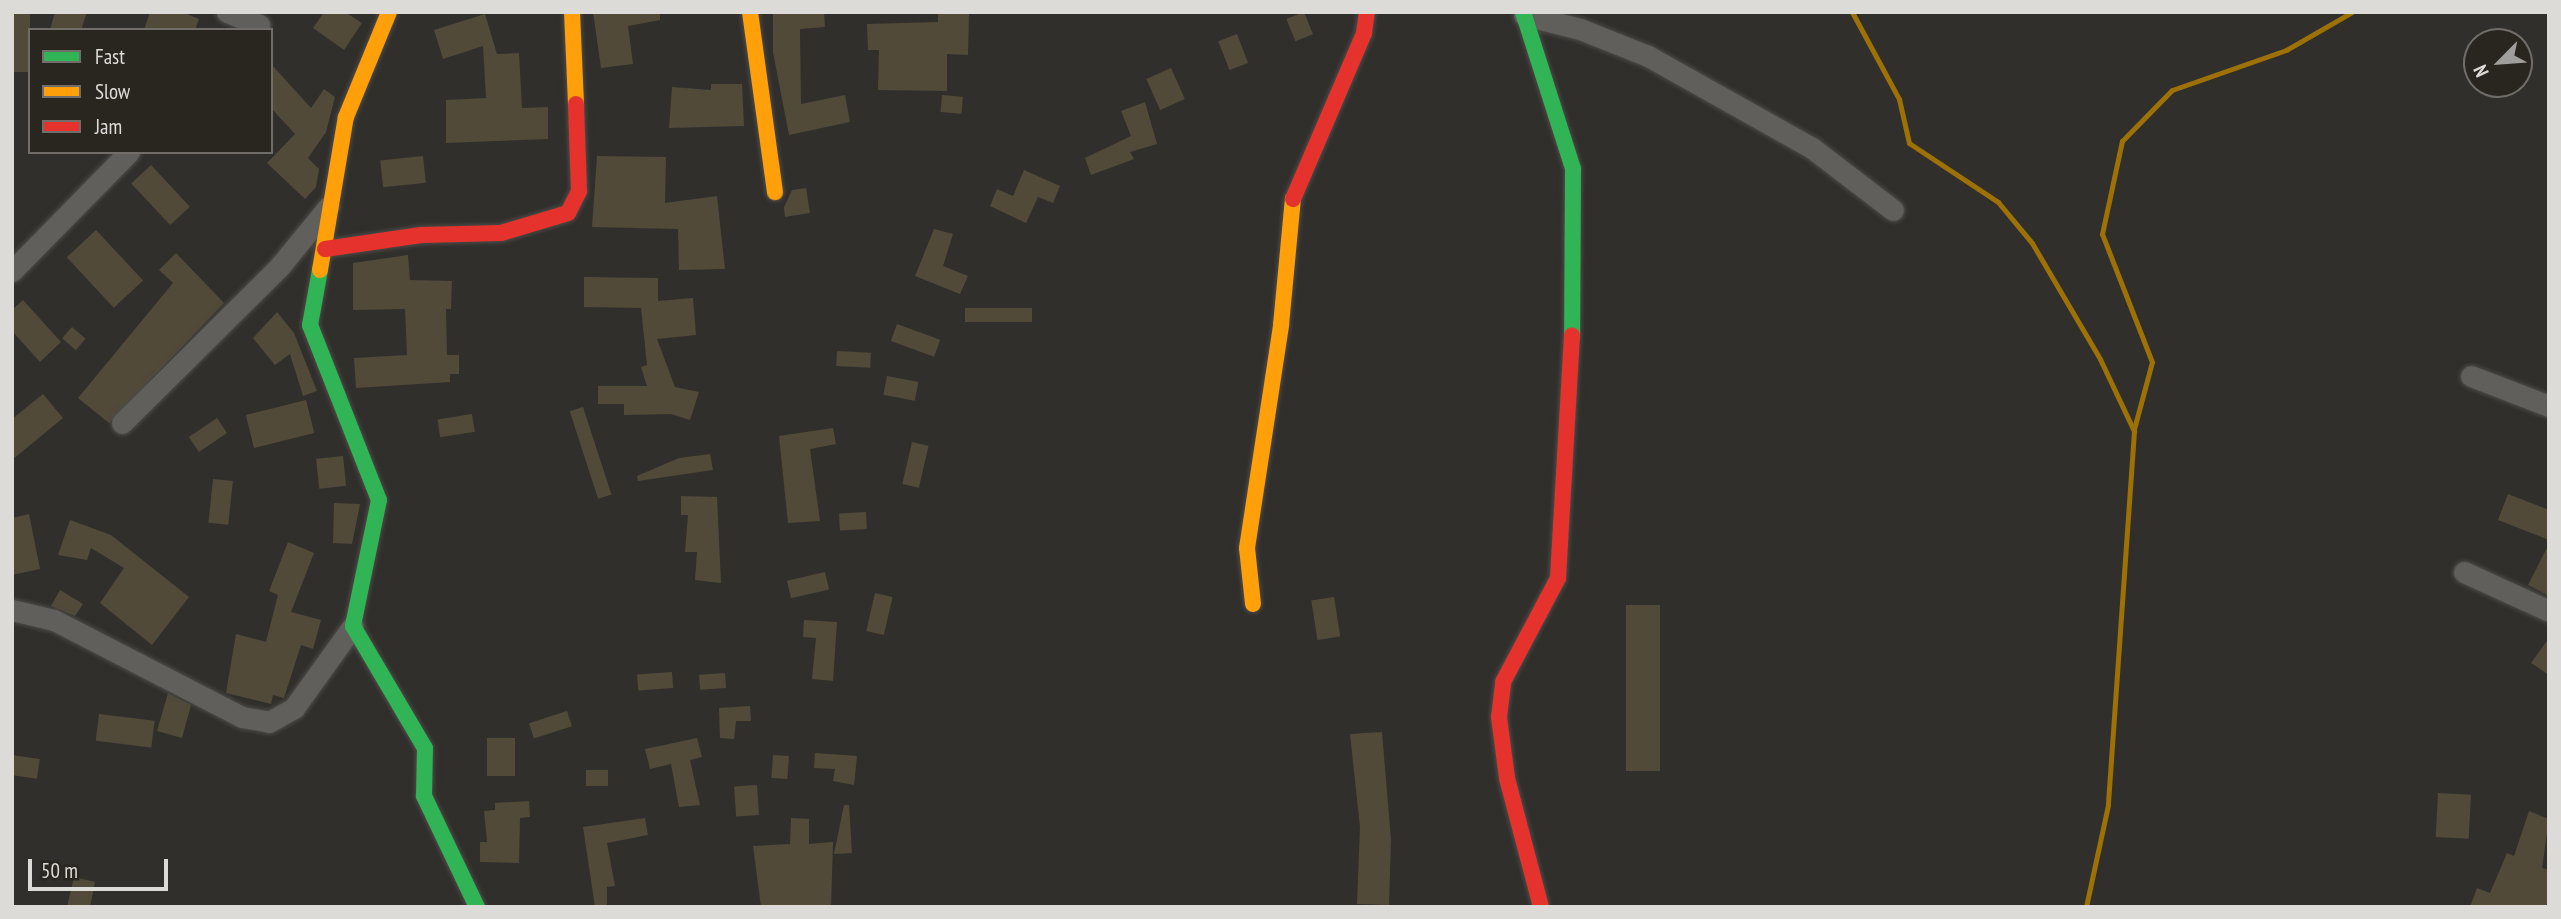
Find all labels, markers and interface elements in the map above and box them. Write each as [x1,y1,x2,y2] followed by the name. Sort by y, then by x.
[28,28,273,154] legend
[2463,28,2533,98] north arrow
[95,43,125,70] text: Fast
[2468,61,2494,81] text: N
[95,78,130,105] text: Slow
[95,113,122,140] text: Jam
[32,846,172,890] scale bar
[41,857,78,884] text: 50 m

